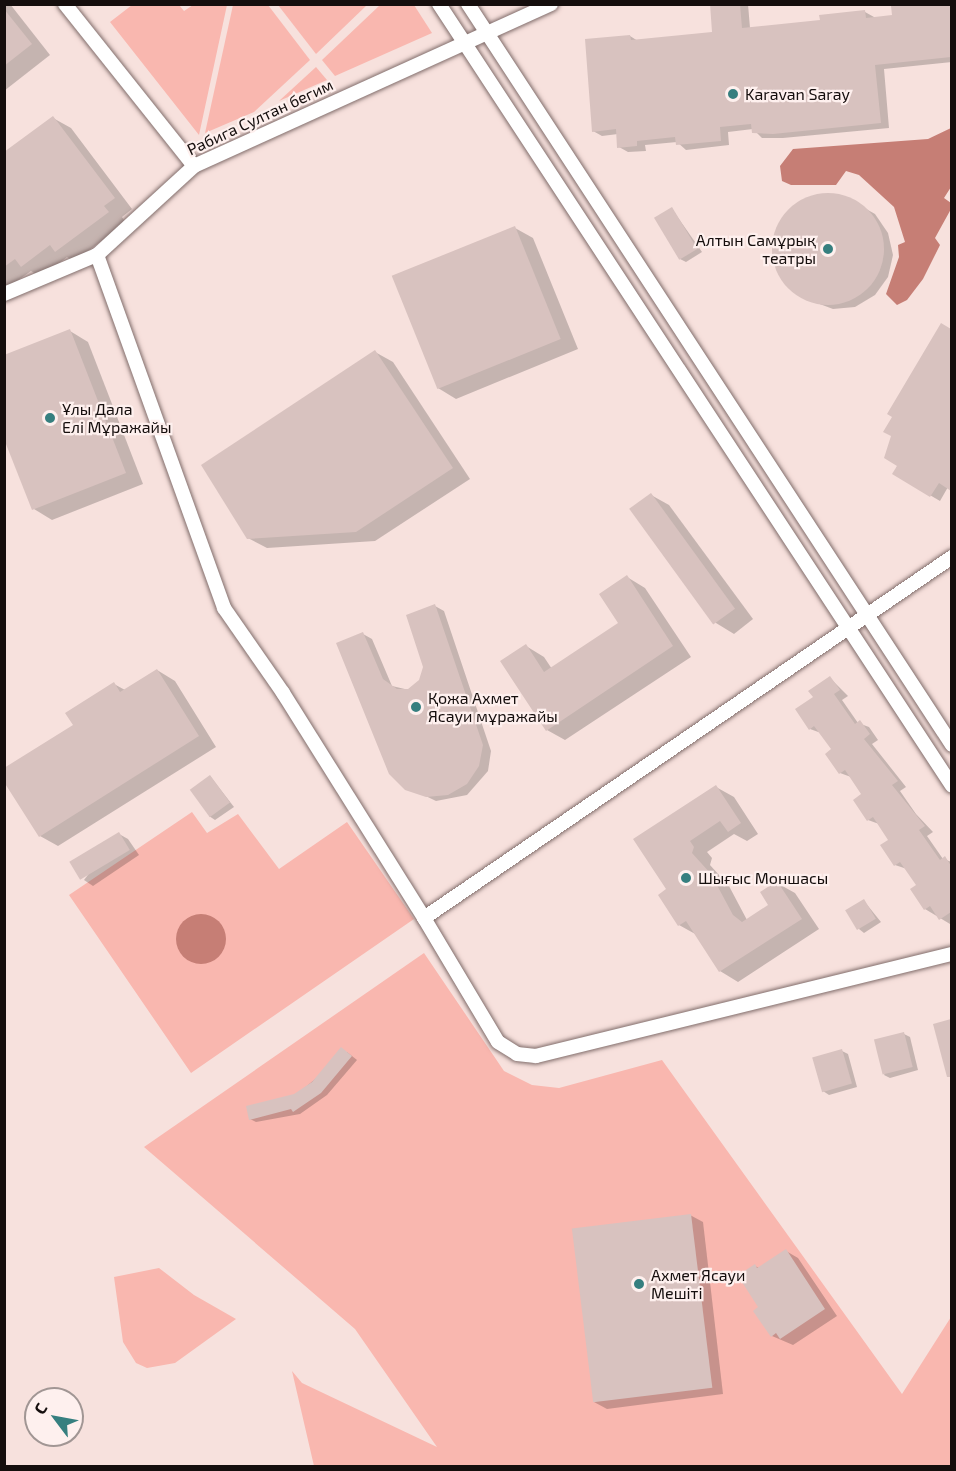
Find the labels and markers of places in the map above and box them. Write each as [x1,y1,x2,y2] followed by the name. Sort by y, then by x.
[745,84,850,104] place label: Karavan Saray
[726,87,740,101] marker: Karavan Saray
[696,230,816,268] place label: Алтын Самұрық театры
[821,242,835,256] marker: Алтын Самұрық театры
[62,399,171,437] place label: Ұлы Дала Елі Мұражайы
[43,411,57,425] marker: Ұлы Дала Елі Мұражайы
[428,688,558,726] place label: Қожа Ахмет Ясауи мұражайы
[409,700,423,714] marker: Қожа Ахмет Ясауи мұражайы
[698,868,828,888] place label: Шығыс Моншасы
[679,871,693,885] marker: Шығыс Моншасы
[651,1265,746,1303] place label: Ахмет Ясауи Мешіті
[632,1277,646,1291] marker: Ахмет Ясауи Мешіті

